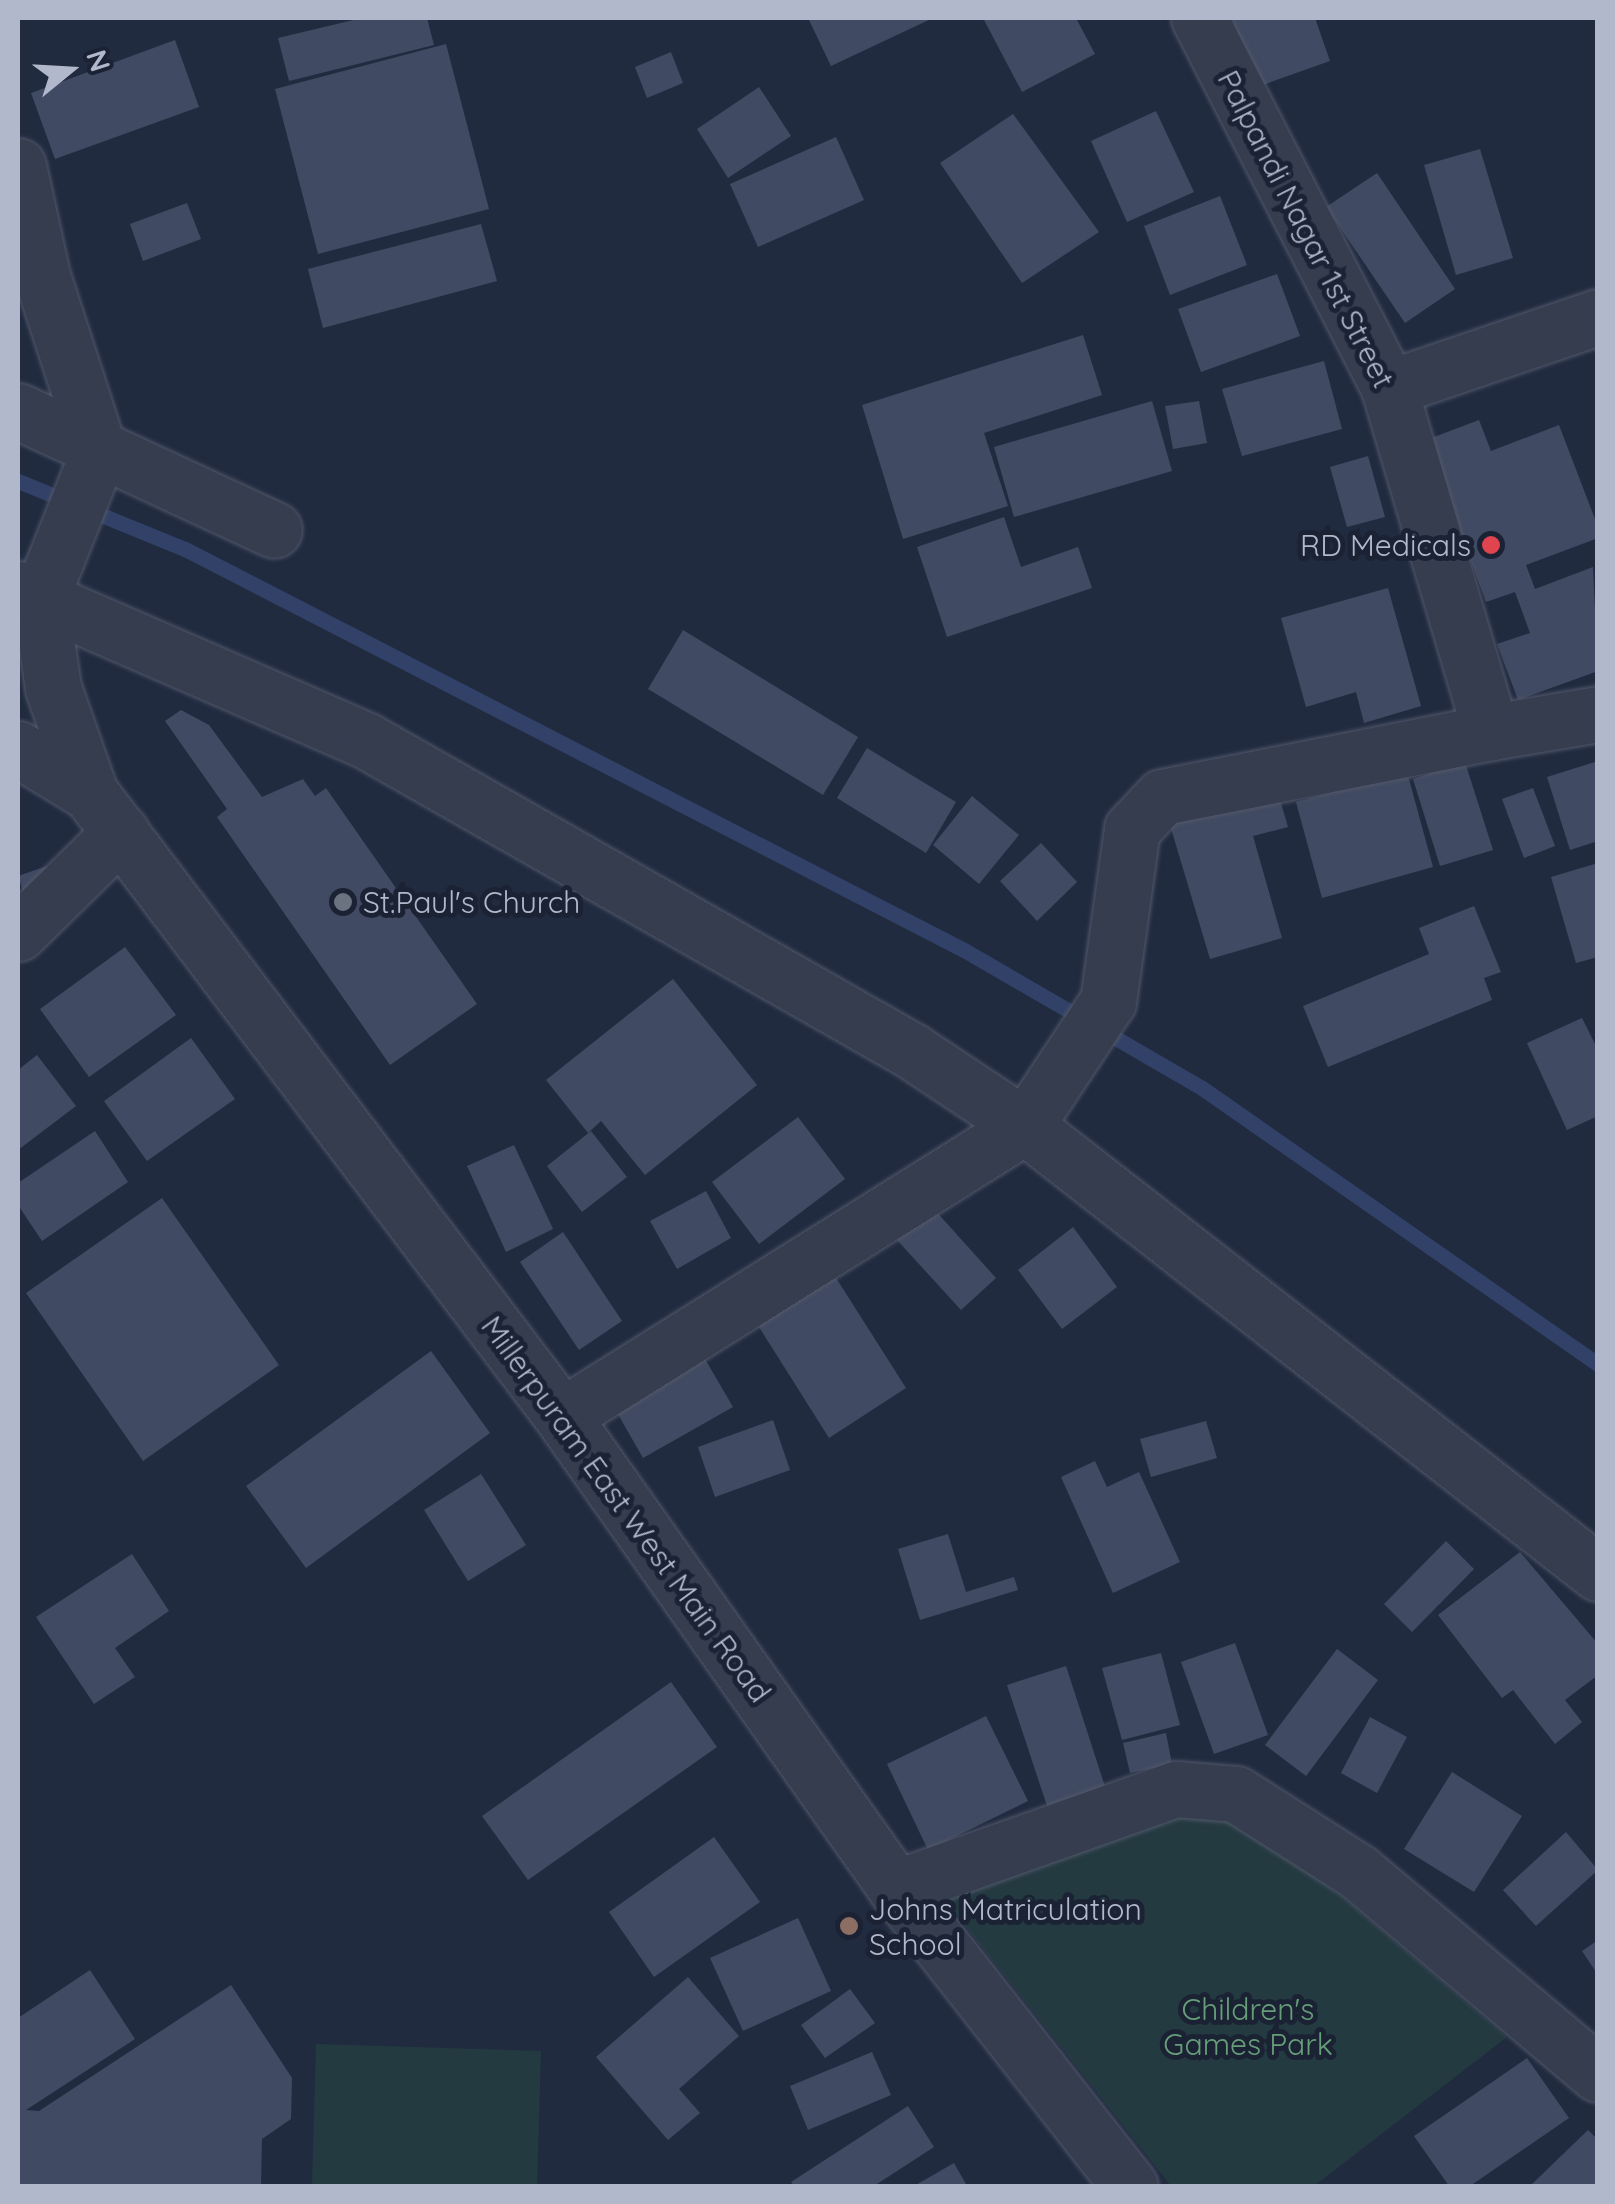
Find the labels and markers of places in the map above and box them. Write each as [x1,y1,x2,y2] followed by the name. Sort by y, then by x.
[1300,527,1471,563] place label: RD Medicals
[1480,534,1502,556] marker: RD Medicals
[363,884,580,920] place label: St.Paul's Church
[332,891,354,913] marker: St.Paul's Church
[869,1891,1142,1962] place label: Johns Matriculation School
[838,1915,860,1937] marker: Johns Matriculation School

